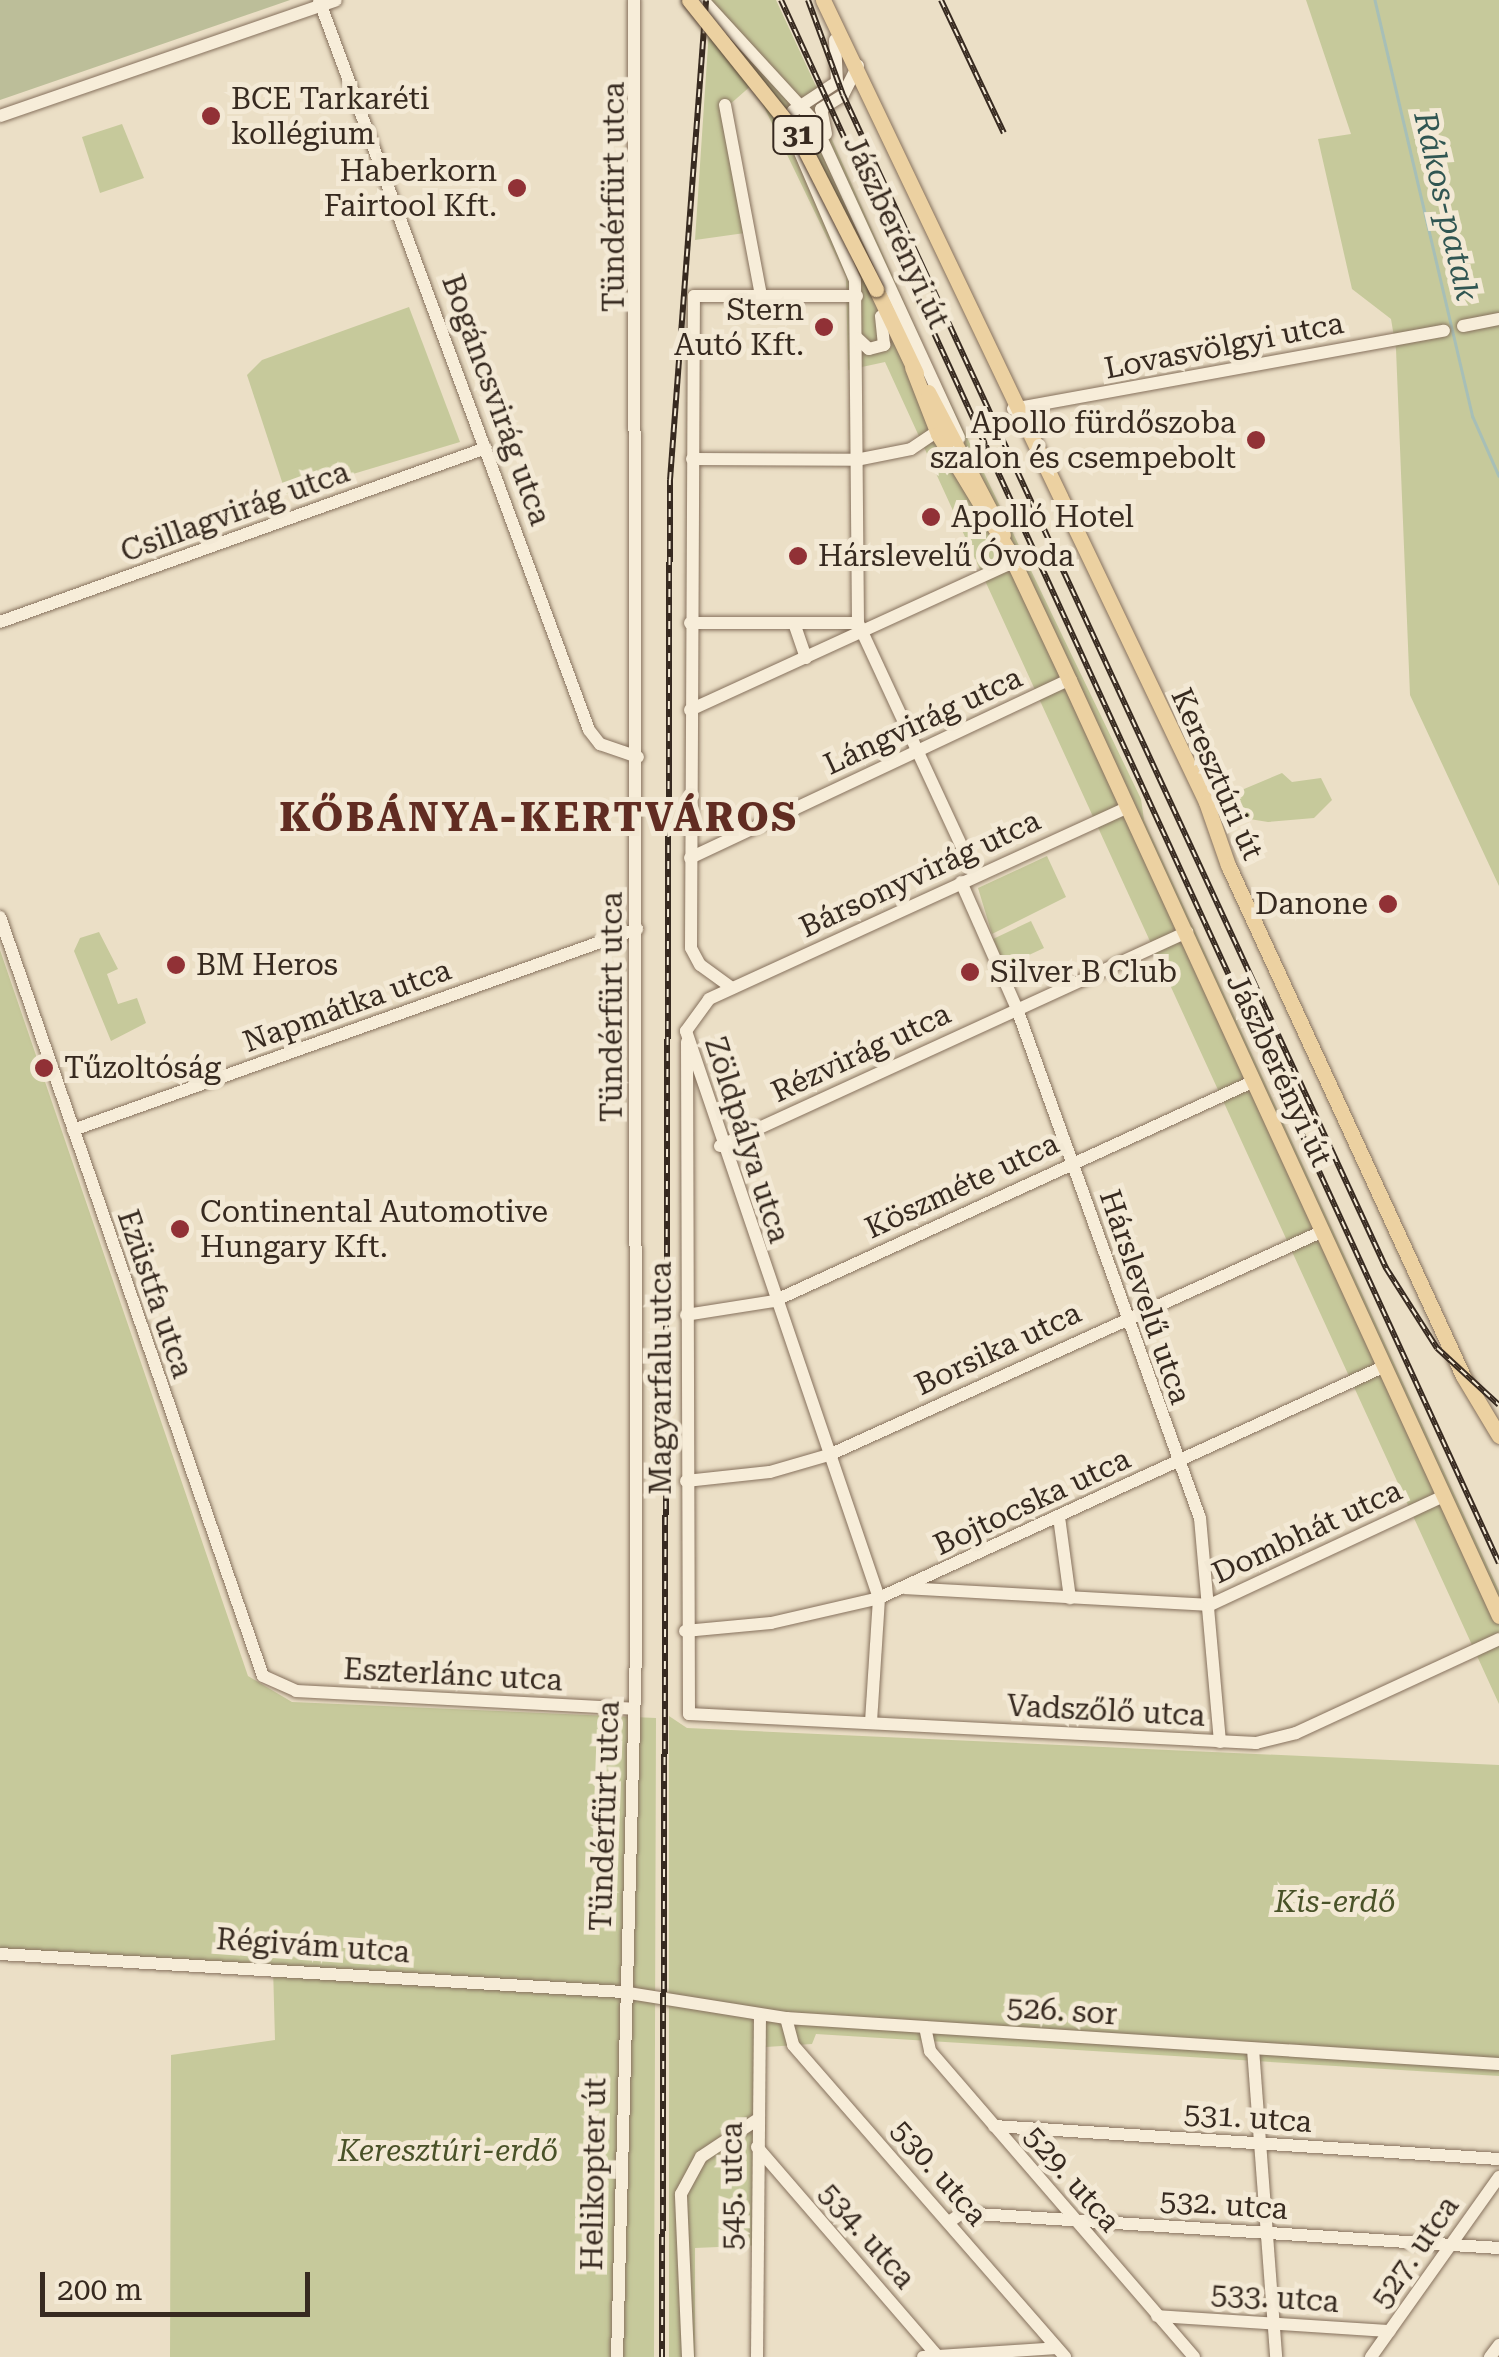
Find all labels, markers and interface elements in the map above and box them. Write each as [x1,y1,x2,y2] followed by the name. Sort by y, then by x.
[231,81,430,152] place label: BCE Tarkaréti kollégium
[596,82,632,312] street label: Tündérfürt utca
[200,105,222,127] marker: BCE Tarkaréti kollégium
[1406,108,1486,304] water label: Rákos-patak
[770,112,826,158] road number: 31
[836,130,956,334] street label: Jászberényi út
[324,153,497,224] place label: Haberkorn Fairtool Kft.
[506,177,528,199] marker: Haberkorn Fairtool Kft.
[434,270,558,530] street label: Bogáncsvirág utca
[674,292,804,362] place label: Stern Autó Kft.
[1101,305,1347,387] street label: Lovasvölgyi utca
[813,316,835,338] marker: Stern Autó Kft.
[930,405,1236,476] place label: Apollo fürdőszoba szalon és csempebolt
[1245,429,1267,451] marker: Apollo fürdőszoba szalon és csempebolt
[116,454,354,570] street label: Csillagvirág utca
[951,499,1134,535] place label: Apolló Hotel
[920,506,942,528] marker: Apolló Hotel
[818,538,1074,574] place label: Hárslevelű Óvoda
[787,545,809,567] marker: Hárslevelű Óvoda
[818,659,1028,783] street label: Lángvirág utca
[1163,683,1271,865] street label: Keresztúri út
[279,794,799,842] district label: KŐBÁNYA-KERTVÁROS
[794,803,1046,945] street label: Bársonyvirág utca
[1255,886,1368,922] place label: Danone
[594,892,630,1122] street label: Tündérfürt utca
[1377,893,1399,915] marker: Danone
[196,947,338,983] place label: BM Heros
[238,952,456,1060] street label: Napmátka utca
[165,954,187,976] marker: BM Heros
[990,954,1177,990] place label: Silver B Club
[959,961,981,983] marker: Silver B Club
[1219,968,1339,1172] street label: Jászberényi út
[766,996,956,1110] street label: Rézvirág utca
[697,1033,797,1247] street label: Zöldpálya utca
[64,1050,221,1086] place label: Tűzoltóság
[33,1057,55,1079] marker: Tűzoltóság
[860,1125,1064,1247] street label: Köszméte utca
[1091,1185,1199,1409] street label: Hárslevelű utca
[200,1194,548,1264] place label: Continental Automotive Hungary Kft.
[109,1205,201,1383] street label: Ezüstfa utca
[169,1218,191,1240] marker: Continental Automotive Hungary Kft.
[643,1261,679,1495] street label: Magyarfalu utca
[909,1295,1087,1403] street label: Borsika utca
[928,1441,1136,1563] street label: Bojtocska utca
[1207,1472,1407,1592] street label: Dombhát utca
[342,1651,564,1699] street label: Eszterlánc utca
[1006,1688,1206,1734] street label: Vadszőlő utca
[583,1700,627,1932] street label: Tündérfürt utca
[1274,1884,1396,1920] park label: Kis-erdő
[215,1921,411,1971] street label: Régivám utca
[1006,1989,1118,2033] street label: 526. sor
[574,2077,614,2271] street label: Helikopter út
[1183,2096,1313,2140] street label: 531. utca
[883,2113,995,2233] street label: 530. utca
[1016,2119,1128,2239] street label: 529. utca
[714,2122,750,2250] street label: 545. utca
[338,2133,558,2169] park label: Keresztúri-erdő
[811,2176,923,2296] street label: 534. utca
[1159,2183,1289,2227] street label: 532. utca
[1363,2189,1467,2315] street label: 527. utca
[45,2252,315,2314] scale bar
[57,2272,142,2307] text: 200 m
[1210,2276,1340,2320] street label: 533. utca

